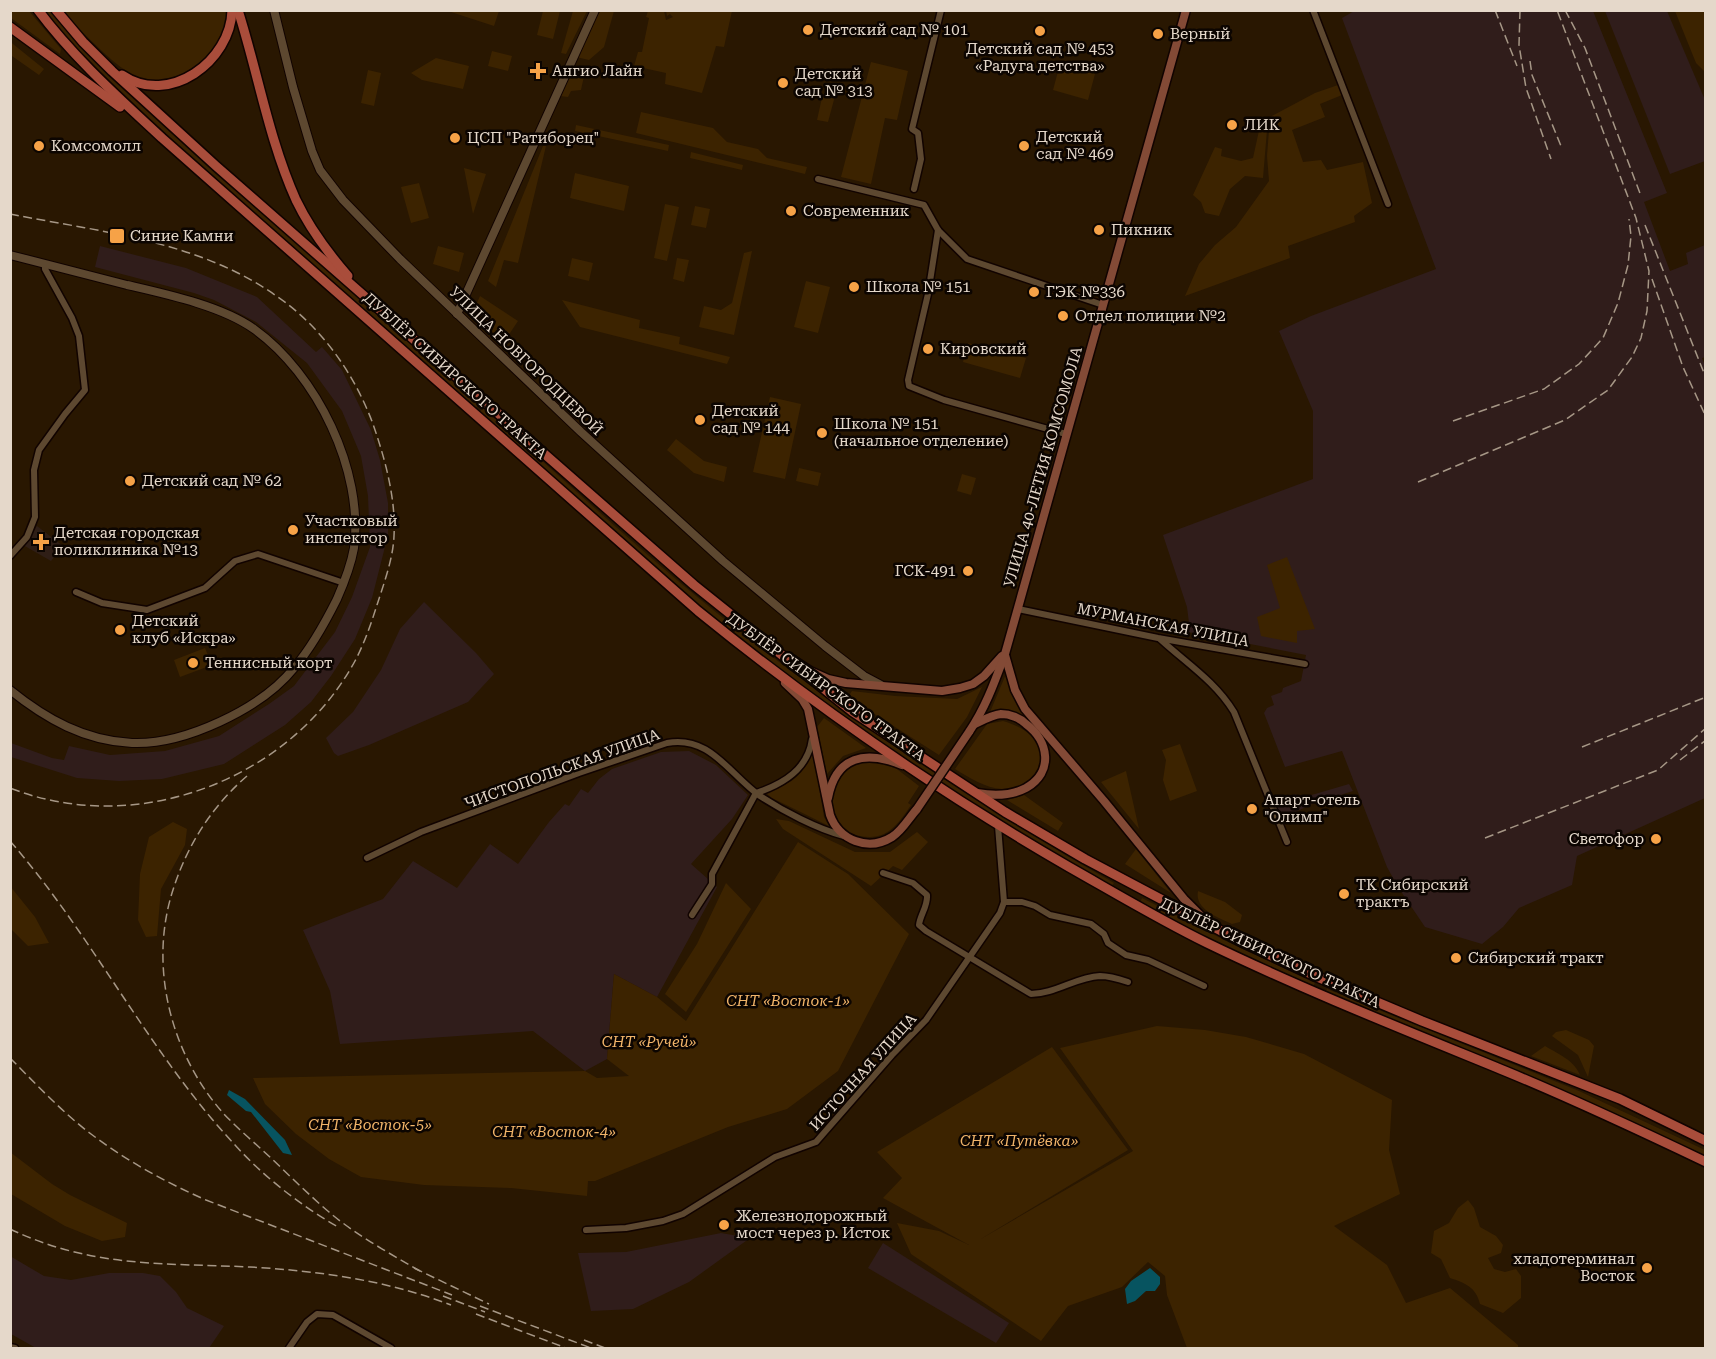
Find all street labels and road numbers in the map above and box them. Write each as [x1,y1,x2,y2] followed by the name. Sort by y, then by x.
[446,283,606,439] street label: УЛИЦА НОВГОРОДЦЕВОЙ
[360,289,551,463] street label: ДУБЛЁР СИБИРСКОГО ТРАКТА
[1000,344,1086,589] street label: УЛИЦА 40-ЛЕТИЯ КОМСОМОЛА
[1075,599,1251,651] street label: МУРМАНСКАЯ УЛИЦА
[724,609,929,765] street label: ДУБЛЁР СИБИРСКОГО ТРАКТА
[462,725,663,813] street label: ЧИСТОПОЛЬСКАЯ УЛИЦА
[1157,894,1383,1012] street label: ДУБЛЁР СИБИРСКОГО ТРАКТА
[806,1010,921,1134] street label: ИСТОЧНАЯ УЛИЦА

